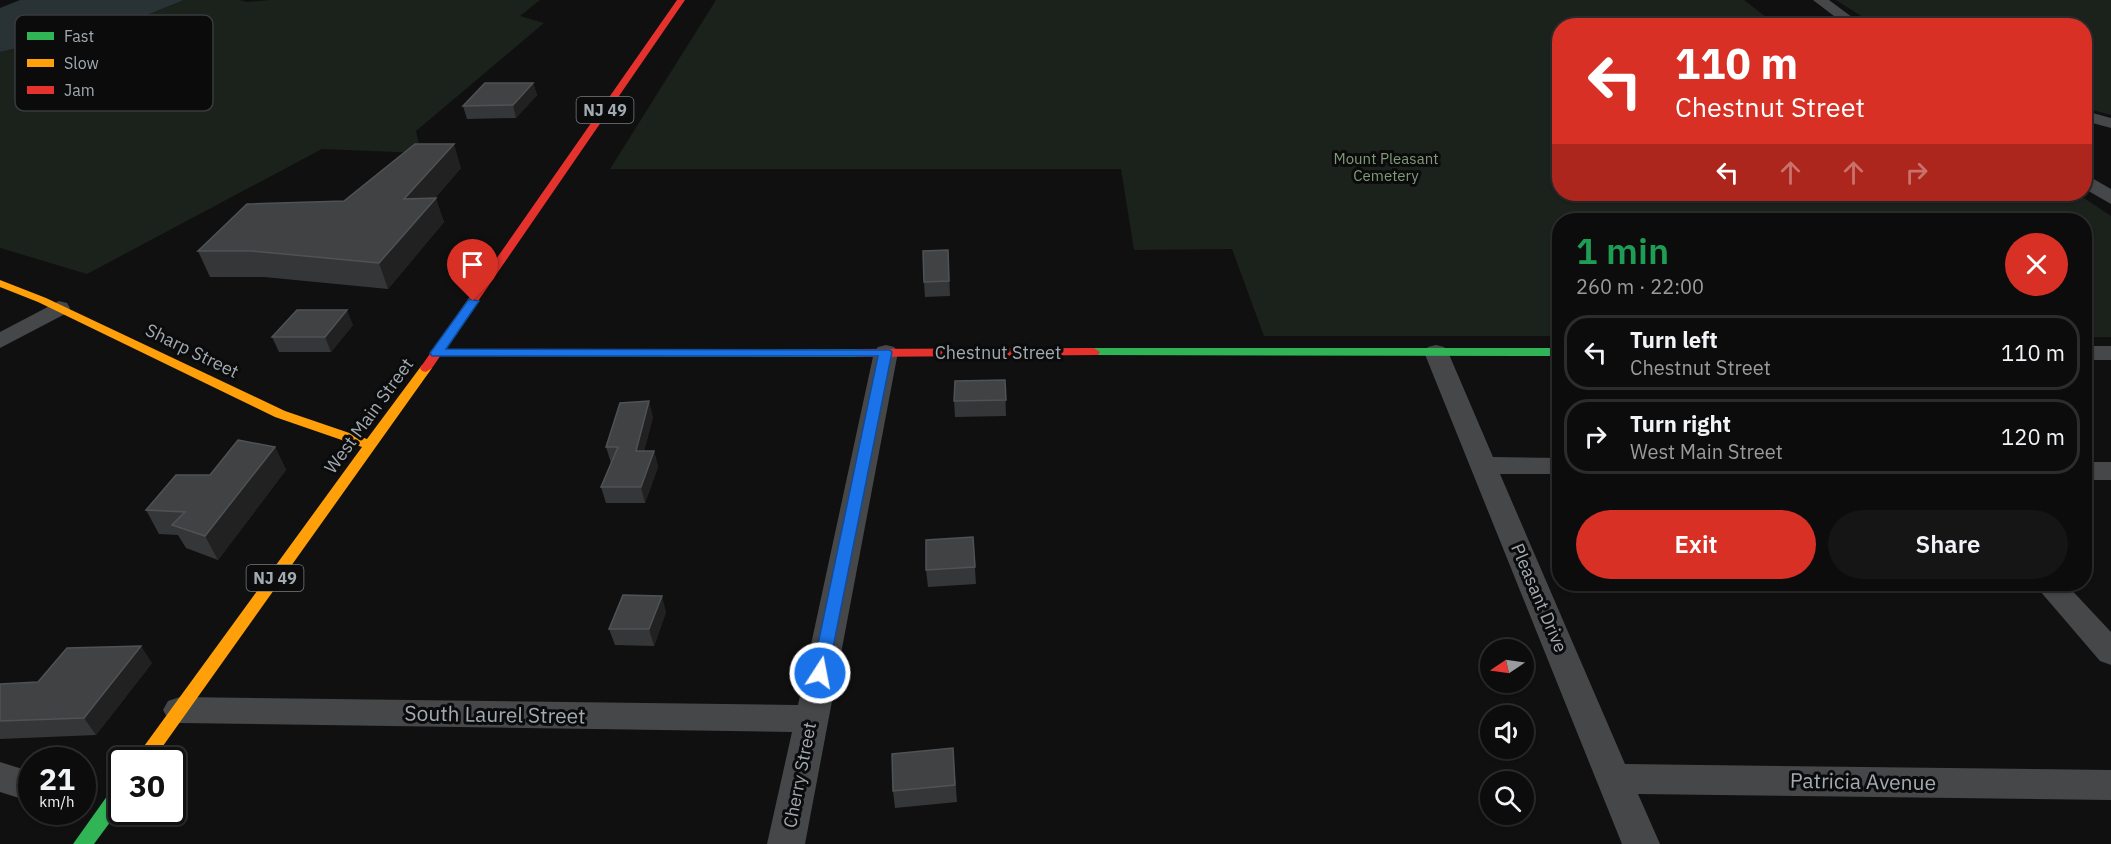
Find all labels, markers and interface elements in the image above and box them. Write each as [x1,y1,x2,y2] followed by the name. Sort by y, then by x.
[15,15,213,111] legend
[64,26,94,46] text: Fast
[1675,36,1798,91] text: 110 m
[1576,42,1654,120] icon: left
[64,53,99,73] text: Slow
[64,80,95,100] text: Jam
[1675,89,1865,124] text: Chestnut Street
[576,97,634,123] road number: NJ 49
[1334,149,1438,185] park label: Mount Pleasant Cemetery
[1711,156,1744,189] icon: left
[1774,156,1807,189] icon: ahead
[1837,156,1870,189] icon: ahead
[1900,156,1933,189] icon: right
[1576,227,1669,274] text: 1 min
[2005,233,2068,296] button: close
[447,239,498,301] pin
[456,248,489,281] icon: arrive
[1576,273,1704,300] text: 260 m · 22:00
[142,318,243,383] street label: Sharp Street
[1630,325,1718,354] text: Turn left
[1579,336,1612,369] icon: left
[2001,338,2065,367] text: 110 m
[935,341,1061,364] street label: Chestnut Street
[319,353,418,478] street label: West Main Street
[1630,354,1771,381] text: Chestnut Street
[1630,409,1731,438] text: Turn right
[1579,420,1612,453] icon: right
[2001,422,2065,451] text: 120 m
[1630,438,1783,465] text: West Main Street
[1576,510,1816,579] button: Exit
[1828,510,2068,579] button: Share
[1506,540,1573,656] street label: Pleasant Drive
[246,565,304,591] road number: NJ 49
[1480,639,1534,693] north arrow
[1480,639,1534,825] map controls
[788,641,852,705] position arrow
[404,698,586,730] street label: South Laurel Street
[1480,705,1534,759] button: sound
[778,720,821,830] street label: Cherry Street
[108,747,186,825] speed limit sign: 30
[39,759,75,798] text: 21
[1790,766,1936,796] street label: Patricia Avenue
[1480,771,1534,825] button: search
[39,792,75,811] text: km/h

